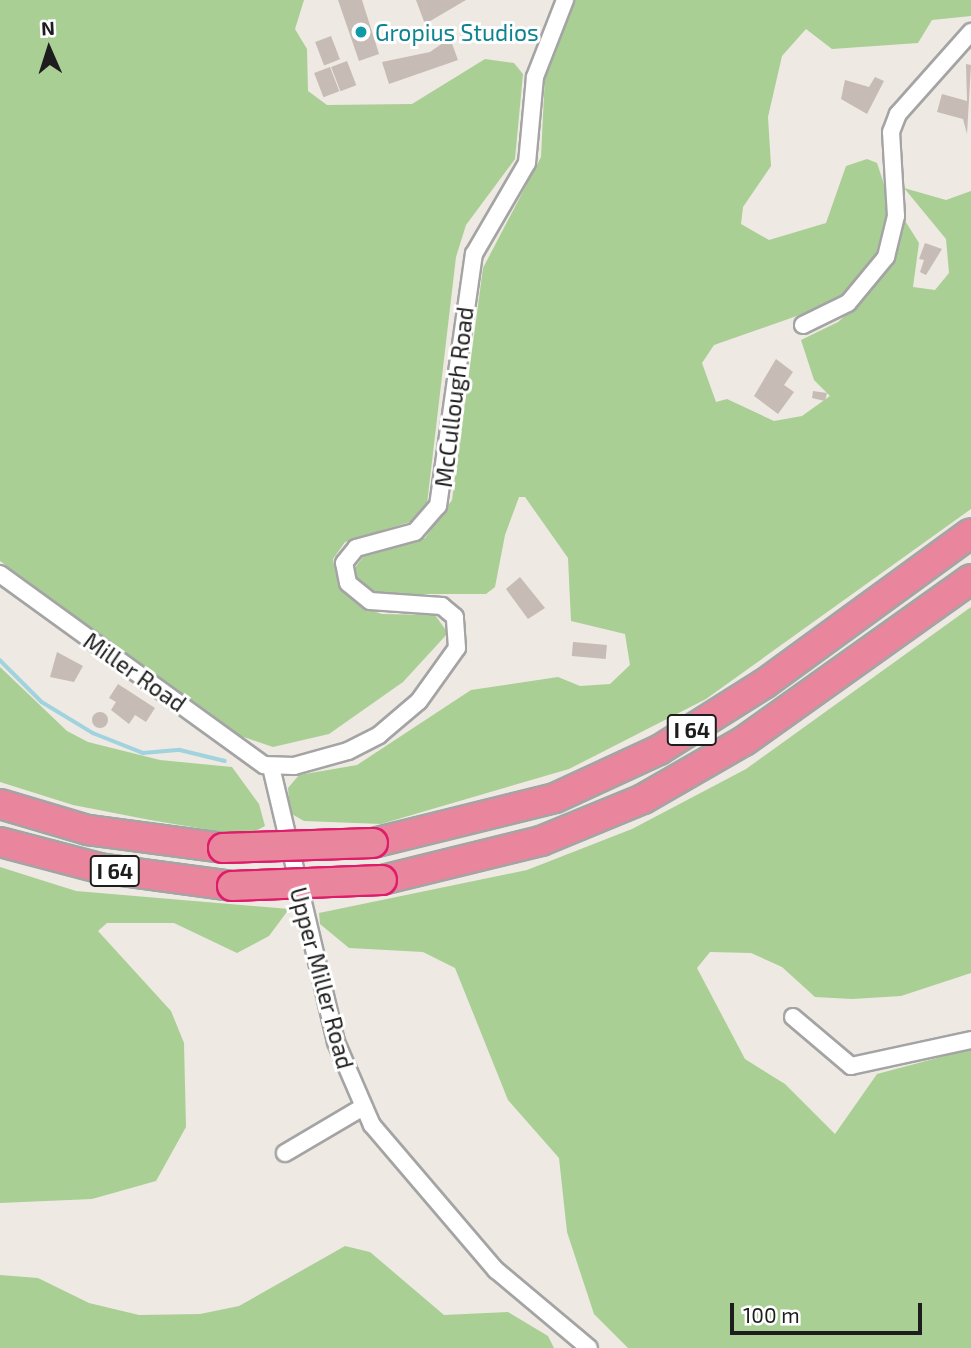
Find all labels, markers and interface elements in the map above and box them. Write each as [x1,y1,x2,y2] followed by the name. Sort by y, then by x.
[14,14,84,84] north arrow
[40,16,55,39] text: N
[375,18,539,46] place label: Gropius Studios
[353,24,369,40] marker: Gropius Studios
[429,305,479,489] street label: McCullough Road
[78,627,192,717] street label: Miller Road
[666,712,718,748] road number: I 64
[89,854,141,888] road number: I 64
[284,884,360,1072] street label: Upper Miller Road
[733,1288,926,1332] scale bar
[743,1302,800,1327] text: 100 m

